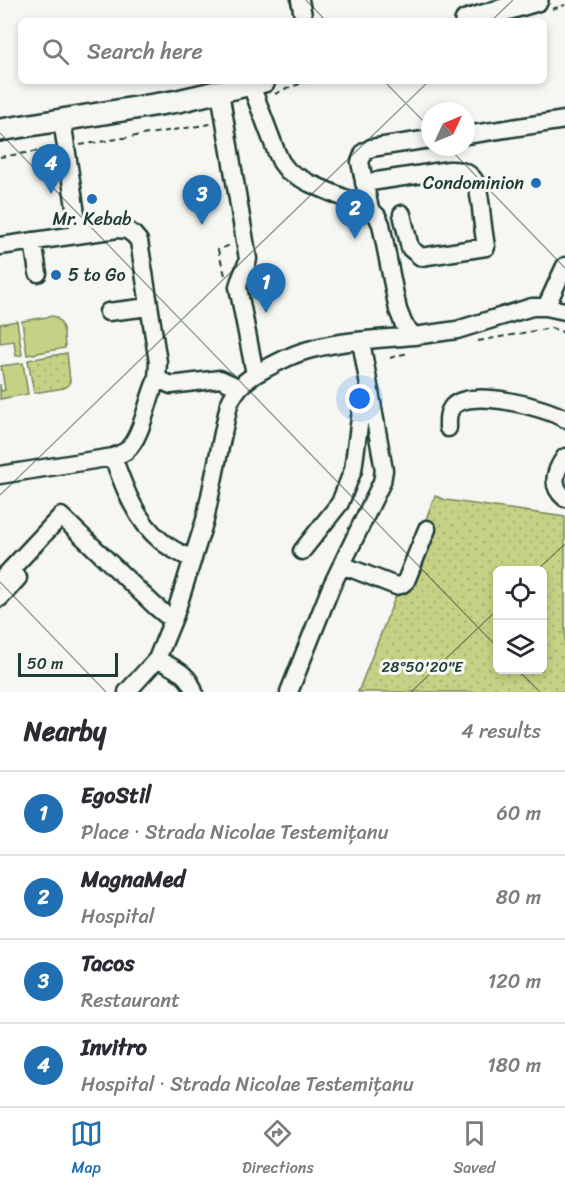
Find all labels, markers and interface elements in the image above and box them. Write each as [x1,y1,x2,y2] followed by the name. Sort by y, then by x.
[18,18,547,84] search box
[87,32,203,71] text: Search here
[39,35,72,68] icon: search
[421,102,475,156] north arrow
[32,144,70,194] pin: 4
[423,167,524,199] place label: Condominion
[182,176,222,225] pin: 3
[529,176,543,190] marker: Condominion
[336,190,374,239] pin: 2
[85,192,99,206] marker: Mr. Kebab
[52,203,132,235] place label: Mr. Kebab
[68,259,126,291] place label: 5 to Go
[246,264,286,313] pin: 1
[49,268,63,282] marker: 5 to Go
[345,384,374,413] your location
[493,566,547,674] map controls
[493,566,547,620] button: locate
[493,620,547,674] button: layers
[27,649,63,678] text: 50 m
[18,650,118,678] scale bar
[381,654,464,680] text: 28°50'20"E
[24,708,106,754] text: Nearby
[461,714,541,749] text: 4 results
[81,776,151,815] text: EgoStil
[39,796,48,831] text: 1
[496,796,541,831] text: 60 m
[81,815,388,850] text: Place · Strada Nicolae Testemițanu
[81,860,185,899] text: MagnaMed
[38,880,49,915] text: 2
[496,880,541,915] text: 80 m
[81,899,154,934] text: Hospital
[81,944,135,983] text: Tacos
[38,964,49,999] text: 3
[488,964,541,999] text: 120 m
[81,983,180,1018] text: Restaurant
[81,1028,147,1067] text: Invitro
[37,1048,50,1083] text: 4
[487,1048,541,1083] text: 180 m
[81,1067,414,1102] text: Hospital · Strada Nicolae Testemițanu
[70,1117,103,1182] tab: Map
[242,1117,314,1182] tab: Directions
[453,1117,495,1182] tab: Saved

